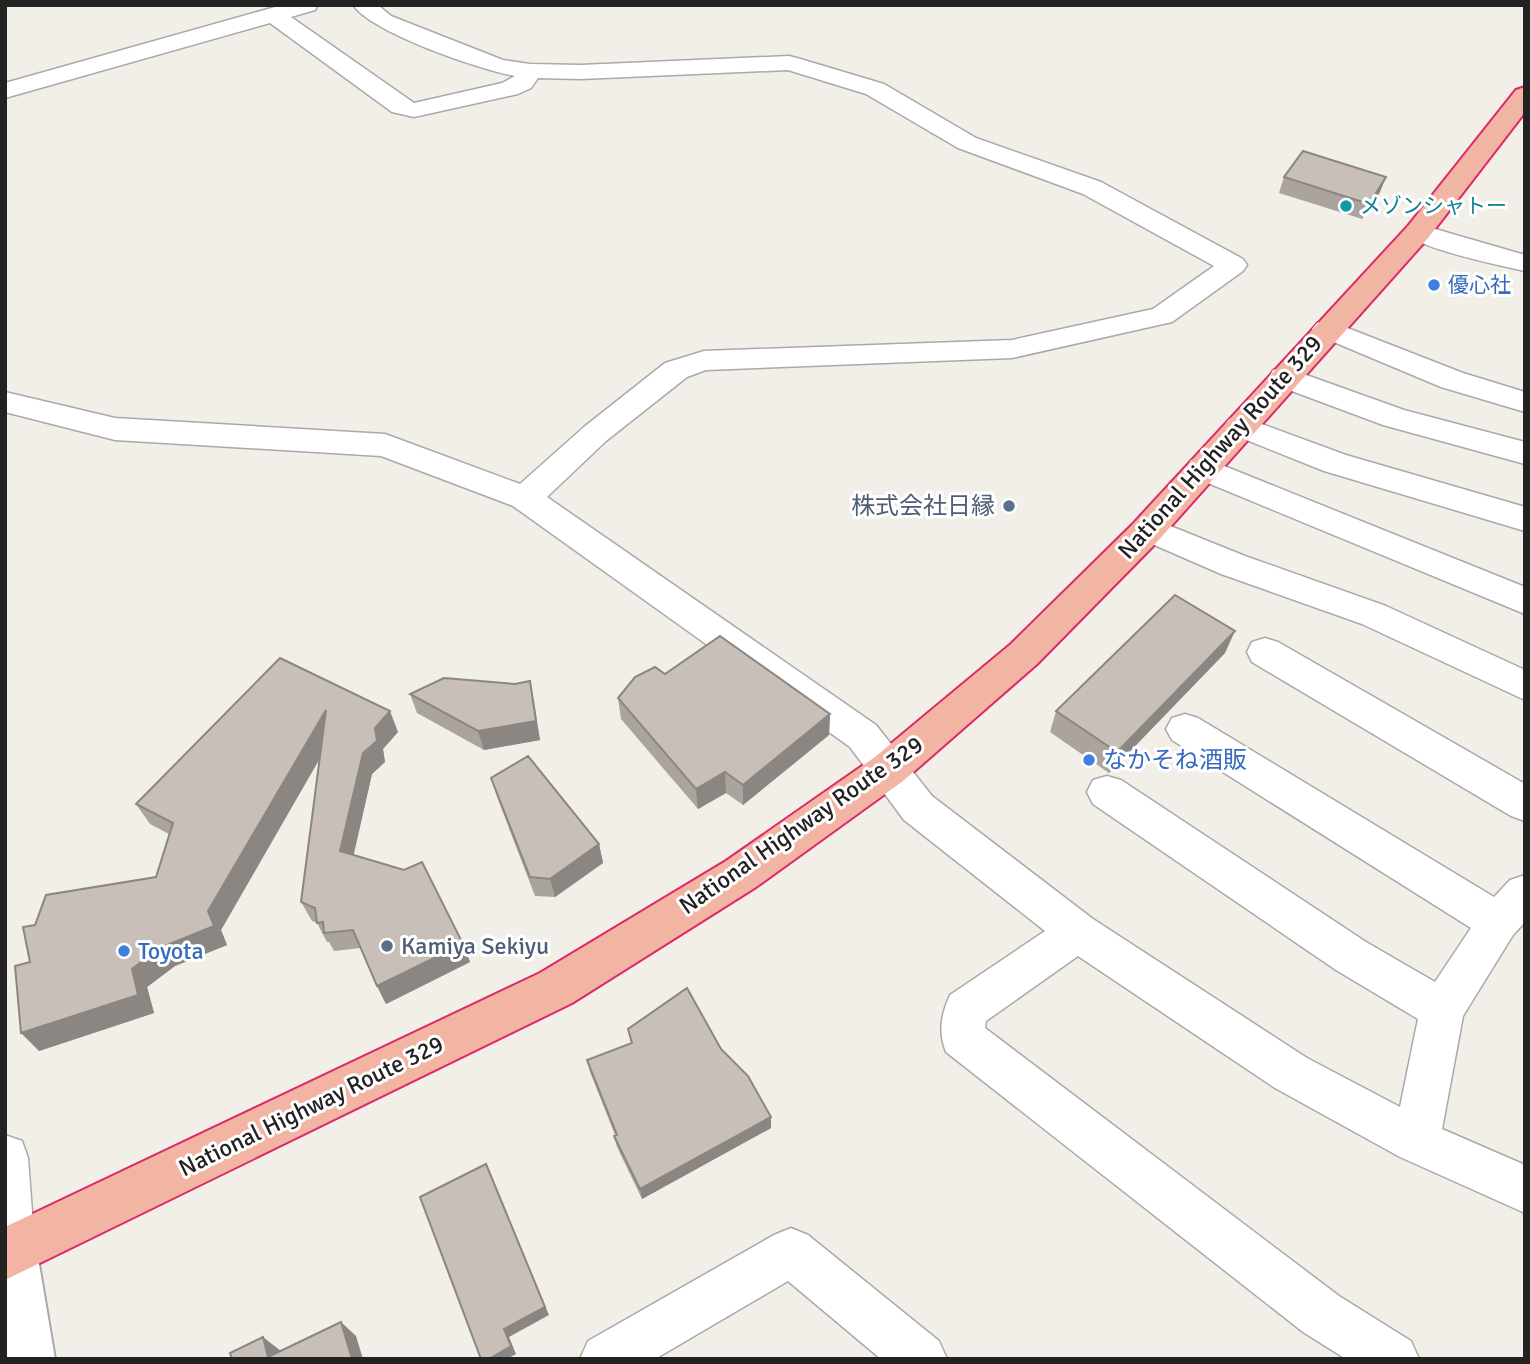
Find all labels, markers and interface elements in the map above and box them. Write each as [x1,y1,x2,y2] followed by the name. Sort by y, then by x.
[1360,193,1507,219] place label: メゾンシャトー
[1338,198,1354,214] marker: メゾンシャトー
[1448,272,1511,298] place label: 優心社
[1426,277,1442,293] marker: 優心社
[1112,329,1328,565] street label: National Highway Route 329
[851,491,995,521] place label: 株式会社日縁
[1001,498,1017,514] marker: 株式会社日縁
[673,729,929,921] street label: National Highway Route 329
[1103,745,1247,775] place label: なかそね酒販
[1081,752,1097,768] marker: なかそね酒販
[401,931,549,961] place label: Kamiya Sekiyu
[138,936,204,966] place label: Toyota
[379,938,395,954] marker: Kamiya Sekiyu
[116,943,132,959] marker: Toyota
[174,1029,448,1183] street label: National Highway Route 329

